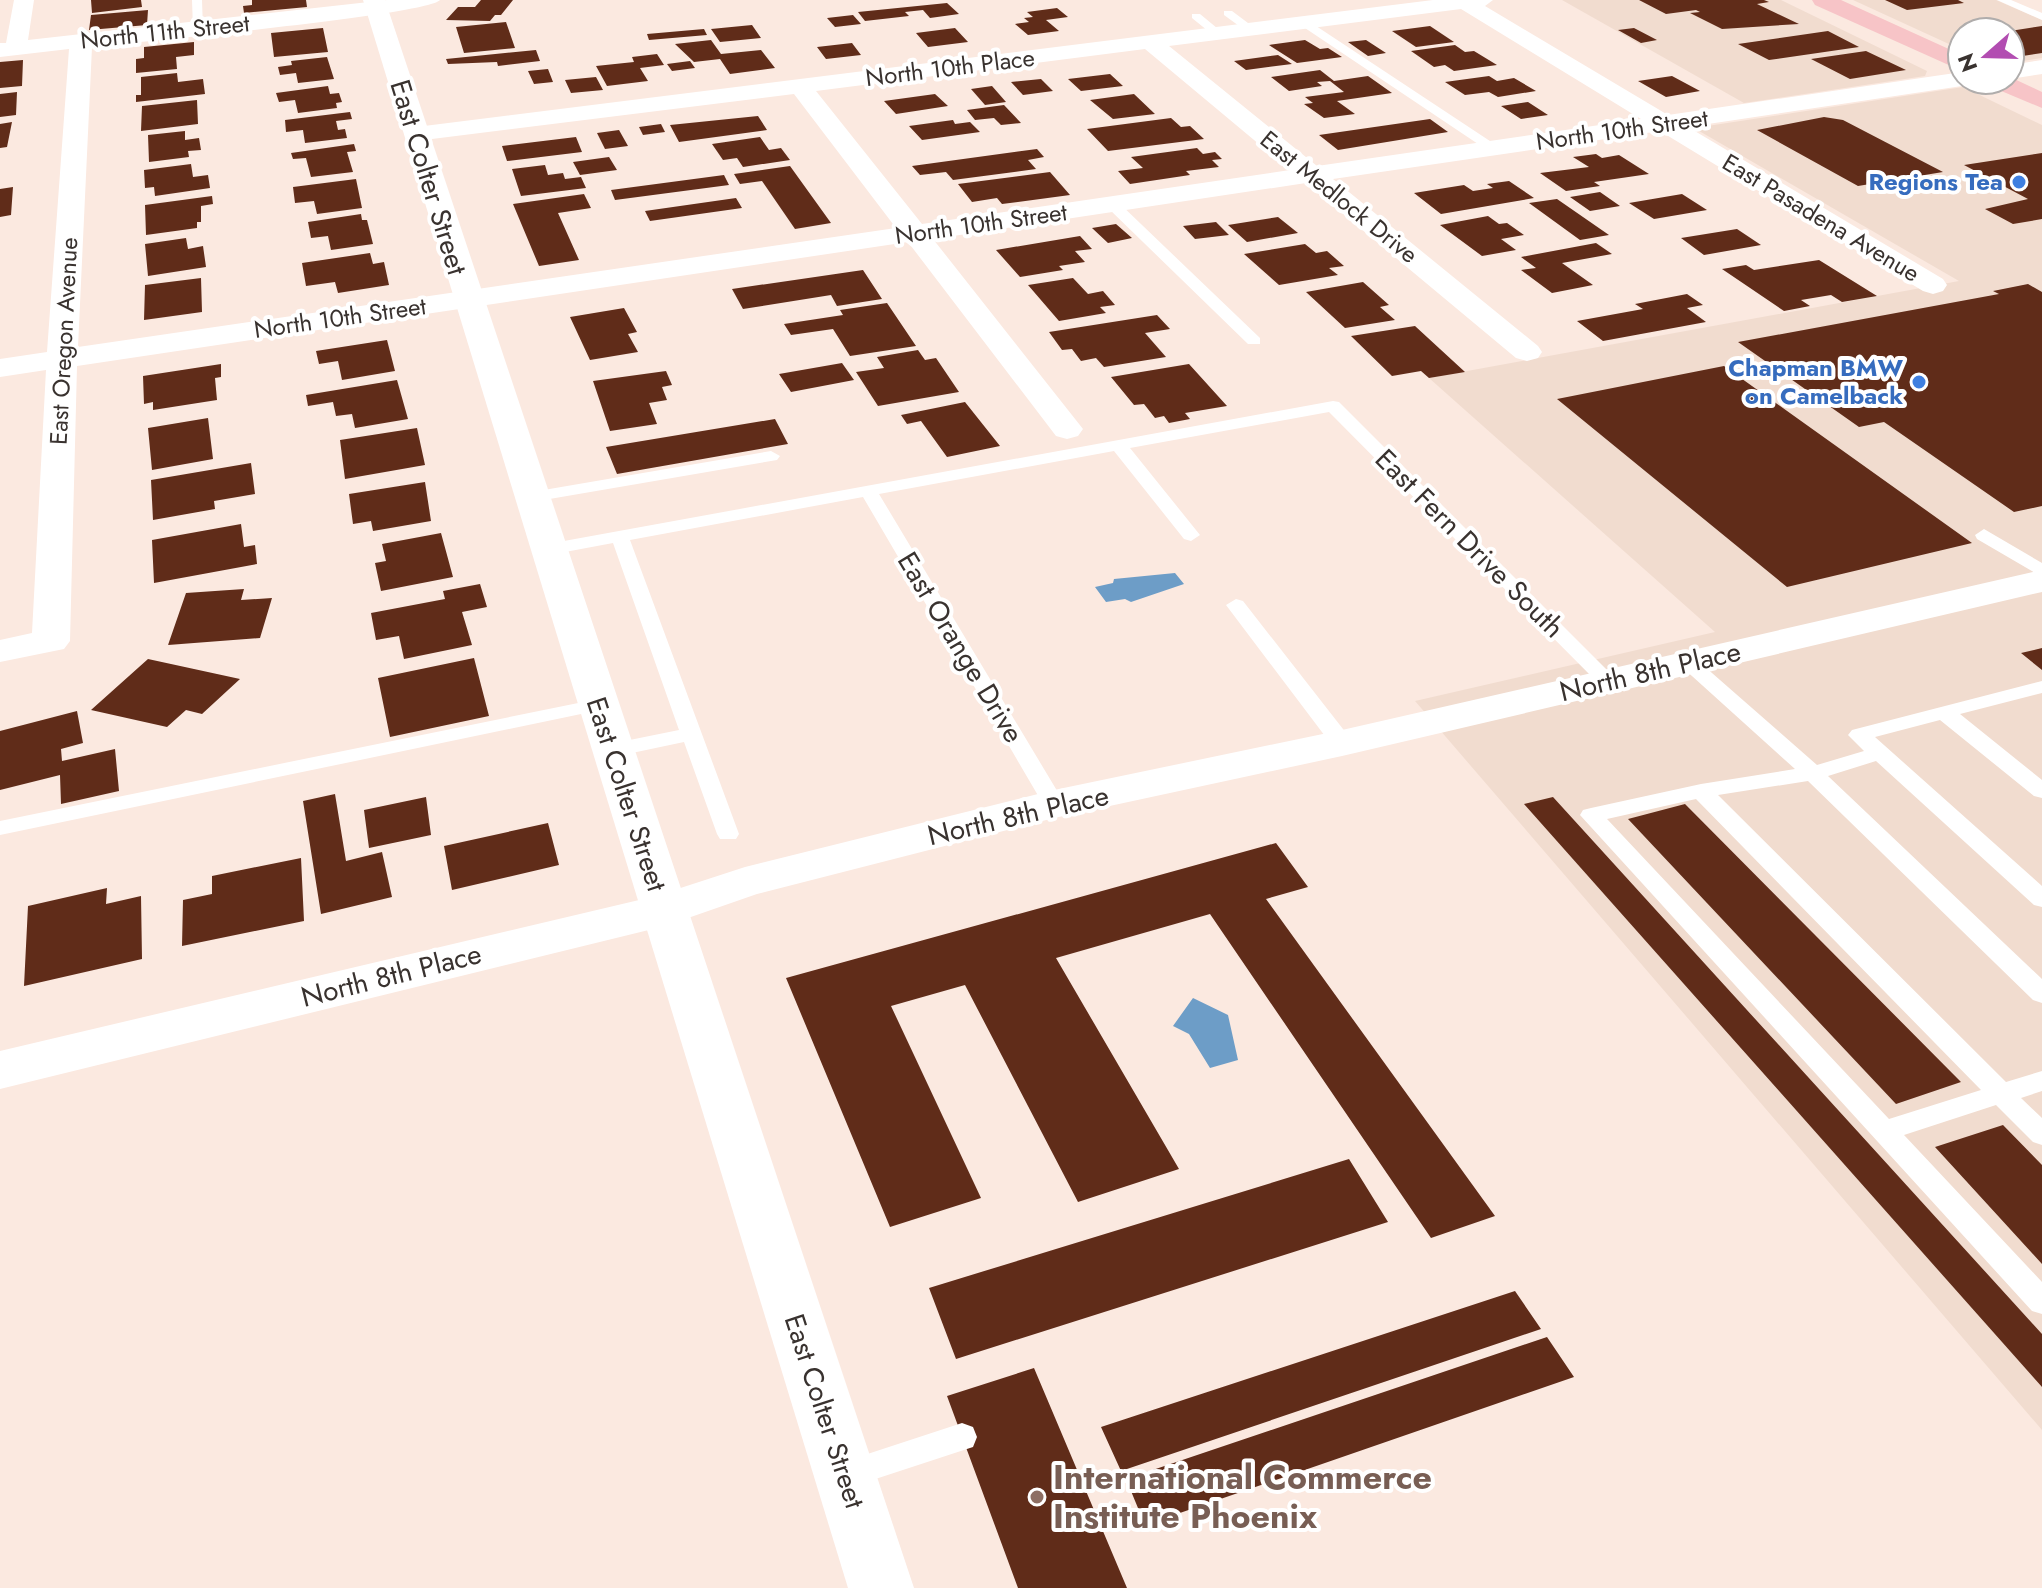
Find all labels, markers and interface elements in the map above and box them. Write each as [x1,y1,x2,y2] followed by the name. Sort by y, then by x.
[79,5,252,58] street label: North 11th Street
[1946,16,2026,96] north arrow
[863,40,1037,95] street label: North 10th Place
[1949,49,1985,77] text: N
[379,74,478,280] street label: East Colter Street
[1534,100,1711,159] street label: North 10th Street
[1253,122,1426,271] street label: East Medlock Drive
[1716,145,1927,290] street label: East Pasadena Avenue
[1869,164,2003,199] place label: Regions Tea
[2010,173,2028,191] marker: Regions Tea
[893,194,1070,253] street label: North 10th Street
[41,236,86,446] street label: East Oregon Avenue
[252,288,429,347] street label: North 10th Street
[1728,350,1903,413] place label: Chapman BMW on Camelback
[1910,373,1928,391] marker: Chapman BMW on Camelback
[1366,439,1574,647] street label: East Fern Drive South
[887,544,1034,750] street label: East Orange Drive
[1556,631,1745,712] street label: North 8th Place
[576,692,677,897] street label: East Colter Street
[924,775,1113,856] street label: North 8th Place
[297,933,486,1018] street label: North 8th Place
[774,1309,875,1514] street label: East Colter Street
[1053,1453,1432,1541] place label: International Commerce Institute Phoenix
[1028,1488,1046,1506] marker: International Commerce Institute Phoenix

